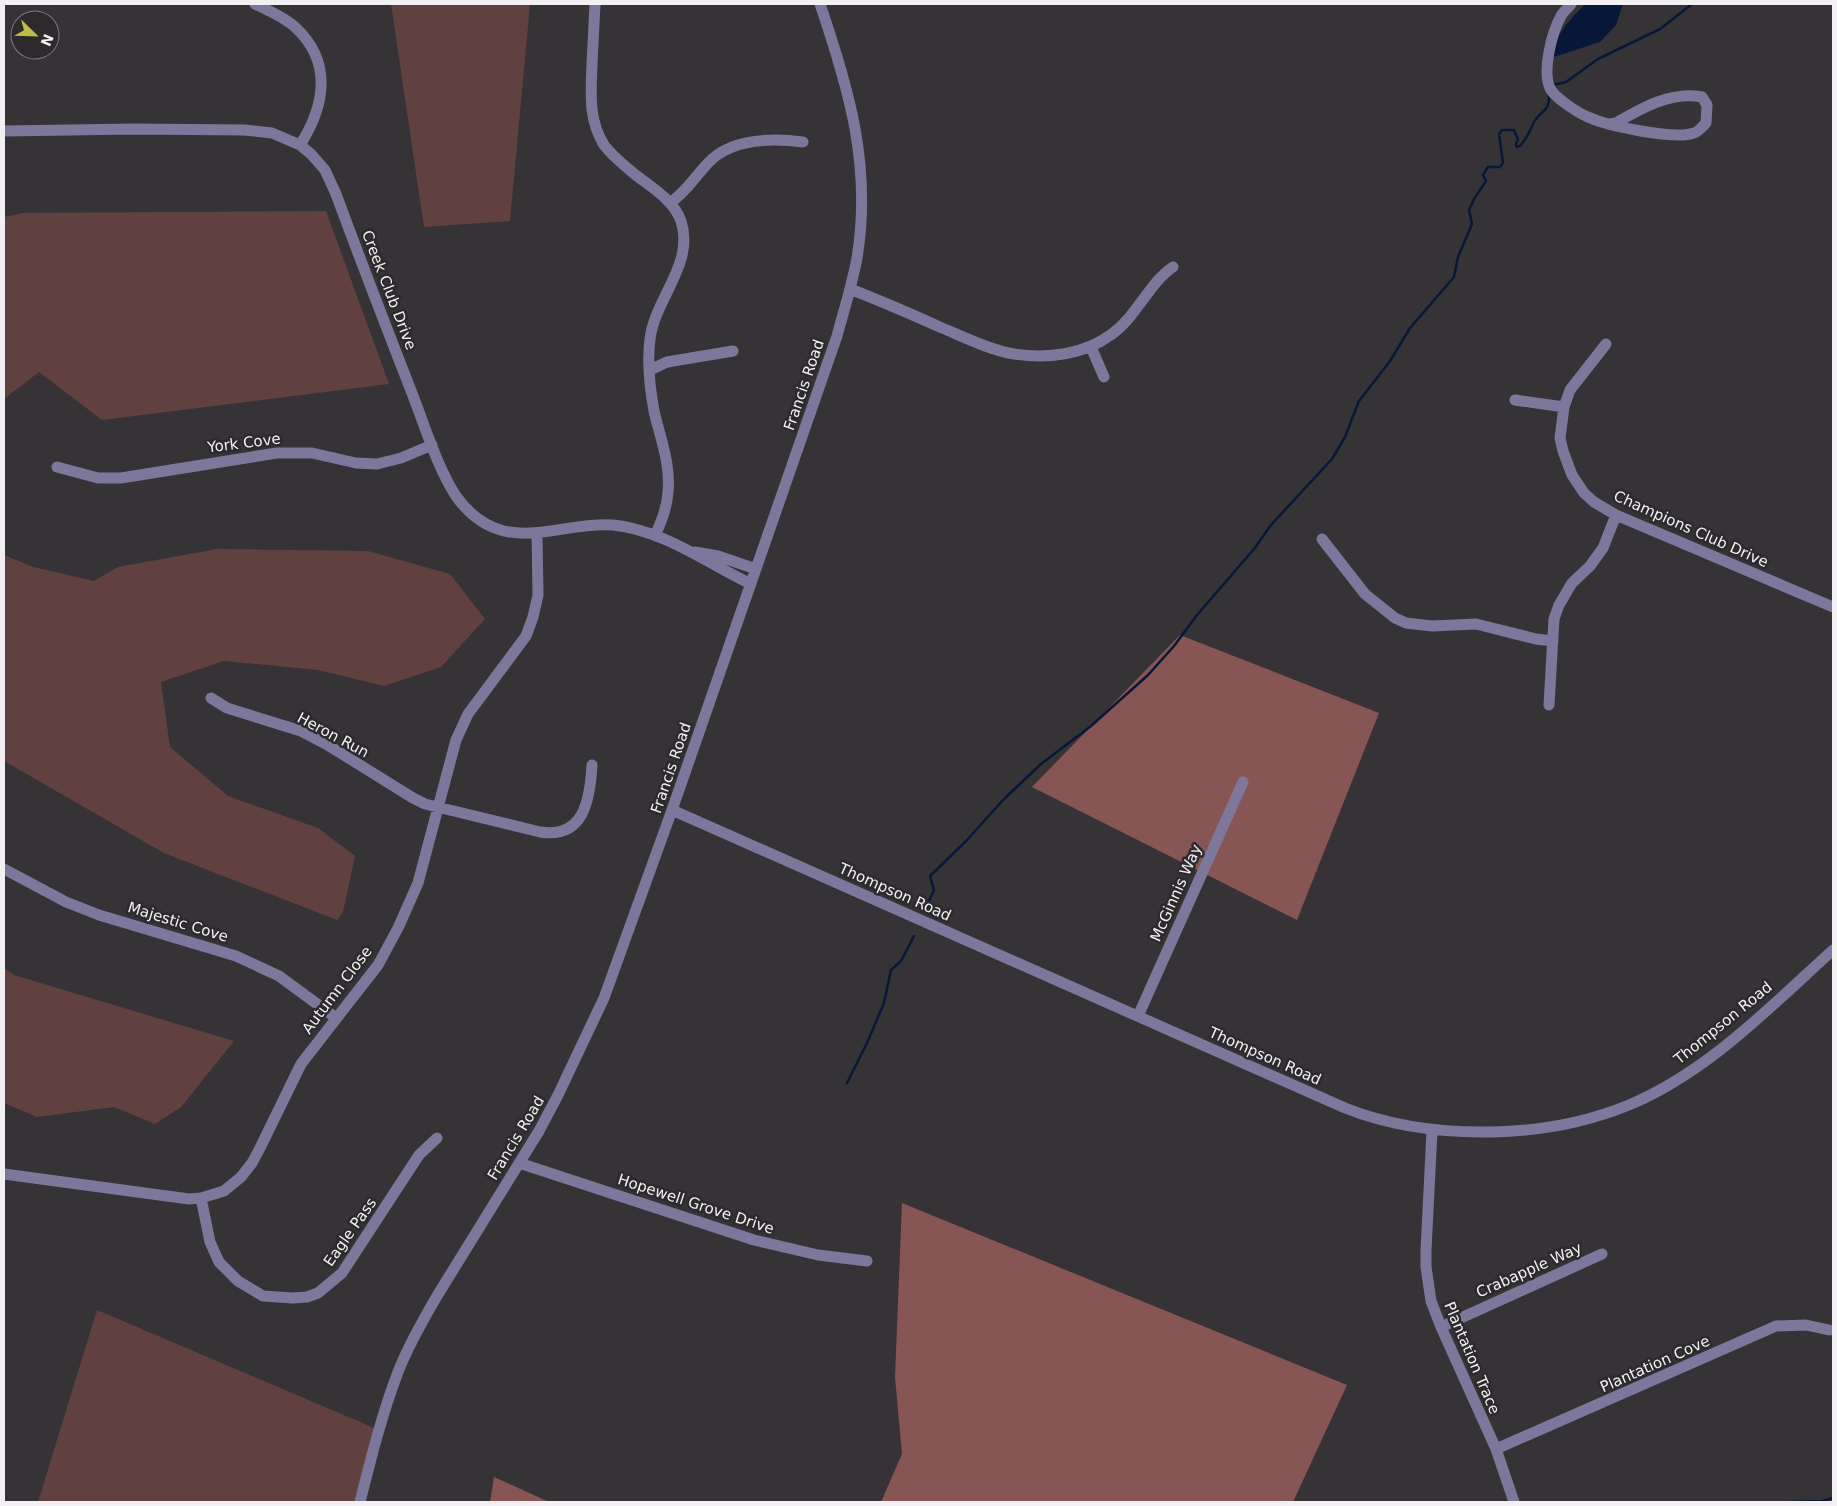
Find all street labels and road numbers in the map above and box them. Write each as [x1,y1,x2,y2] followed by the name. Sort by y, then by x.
[358,228,420,352] street label: Creek Club Drive
[780,337,828,433] street label: Francis Road
[205,430,282,457] street label: York Cove
[1611,487,1771,571] street label: Champions Club Drive
[294,709,372,761] street label: Heron Run
[647,720,695,816] street label: Francis Road
[1146,841,1206,944] street label: McGinnis Way
[835,859,954,925] street label: Thompson Road
[126,898,230,946] street label: Majestic Cove
[298,943,376,1037] street label: Autumn Close
[1670,978,1776,1069] street label: Thompson Road
[1205,1023,1324,1089] street label: Thompson Road
[484,1093,548,1183] street label: Francis Road
[616,1170,776,1238] street label: Hopewell Grove Drive
[320,1194,380,1270] street label: Eagle Pass
[1473,1239,1585,1301] street label: Crabapple Way
[1440,1299,1504,1417] street label: Plantation Trace
[1597,1332,1713,1396] street label: Plantation Cove

